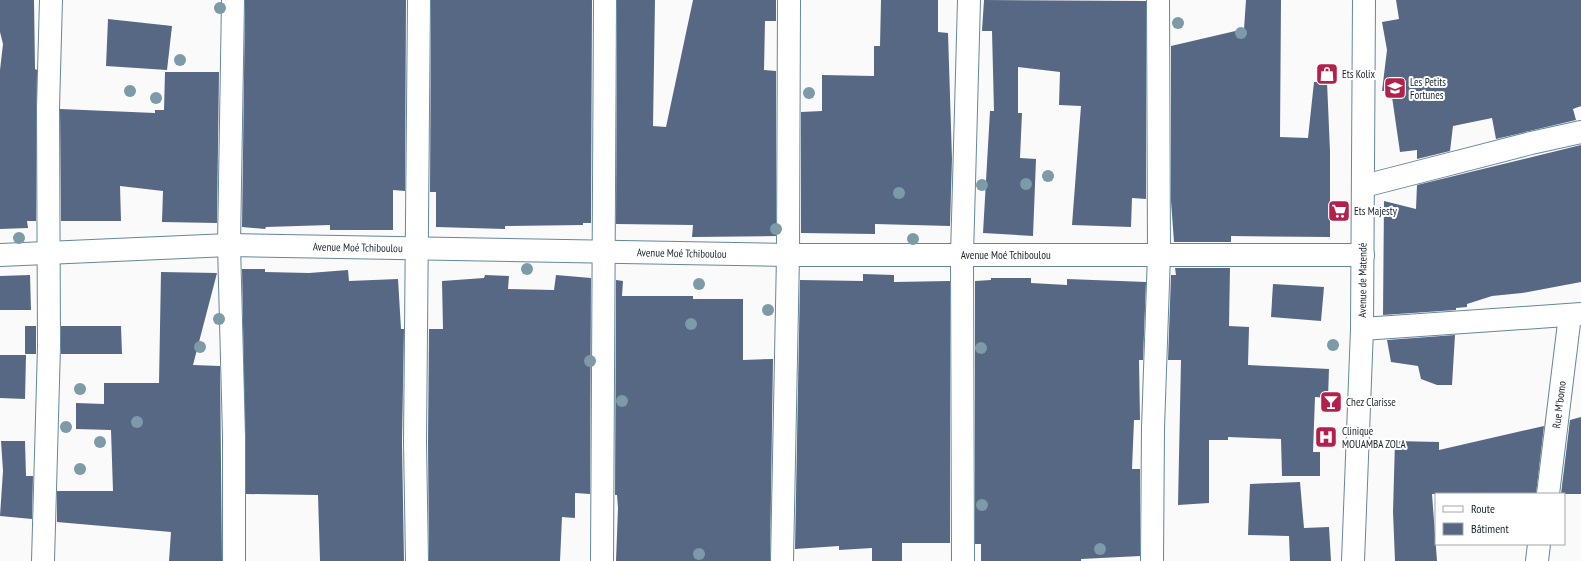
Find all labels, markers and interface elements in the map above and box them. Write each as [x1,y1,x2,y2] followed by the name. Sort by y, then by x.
[1314,61,1340,87] shop icon: Ets Kolix
[1342,67,1375,81] place label: Ets Kolix
[1382,75,1408,101] school or university icon: Les Petits Fortunes
[1410,75,1446,102] place label: Les Petits Fortunes
[1326,198,1352,224] supermarket icon: Ets Majesty
[1354,204,1398,218] place label: Ets Majesty
[313,239,403,255] street label: Avenue Moé Tchiboulou
[1355,242,1370,318] street label: Avenue de Matendé
[637,245,727,261] street label: Avenue Moé Tchiboulou
[961,248,1051,262] street label: Avenue Moé Tchiboulou
[1549,380,1569,429] street label: Rue M'bomo
[1318,389,1344,415] bar icon: Chez Clarisse
[1346,395,1396,409] place label: Chez Clarisse
[1313,424,1339,450] hospital icon: Clinique MOUAMBA ZOLA
[1342,424,1406,451] place label: Clinique MOUAMBA ZOLA
[1435,493,1565,545] legend
[1471,501,1495,516] text: Route
[1471,521,1509,536] text: Bâtiment

